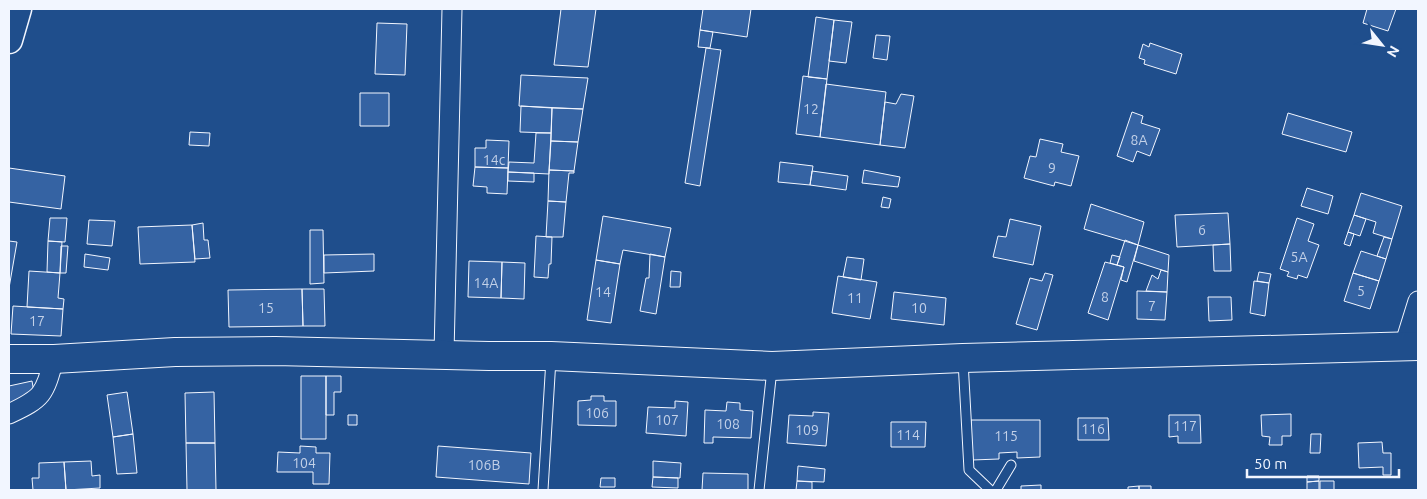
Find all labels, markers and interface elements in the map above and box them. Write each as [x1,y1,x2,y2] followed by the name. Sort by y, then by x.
[1357,20,1407,70] north arrow
[1384,43,1403,60] text: N
[803,101,819,117] house number: 12
[1131,132,1148,148] house number: 8A
[483,152,506,168] house number: 14c
[1048,160,1056,176] house number: 9
[1198,222,1206,238] house number: 6
[1291,249,1308,265] house number: 5A
[474,275,498,291] house number: 14A
[1357,283,1365,299] house number: 5
[595,284,611,300] house number: 14
[1101,289,1109,305] house number: 8
[847,290,863,306] house number: 11
[1148,298,1156,314] house number: 7
[258,300,274,316] house number: 15
[911,300,927,316] house number: 10
[29,313,45,329] house number: 17
[585,405,609,421] house number: 106
[655,412,679,428] house number: 107
[716,416,740,432] house number: 108
[1173,418,1197,434] house number: 117
[1081,421,1105,437] house number: 116
[795,422,819,438] house number: 109
[896,427,920,443] house number: 114
[994,428,1018,444] house number: 115
[1247,446,1400,478] scale bar
[292,455,316,471] house number: 104
[1254,455,1287,472] text: 50 m
[468,457,500,473] house number: 106B

